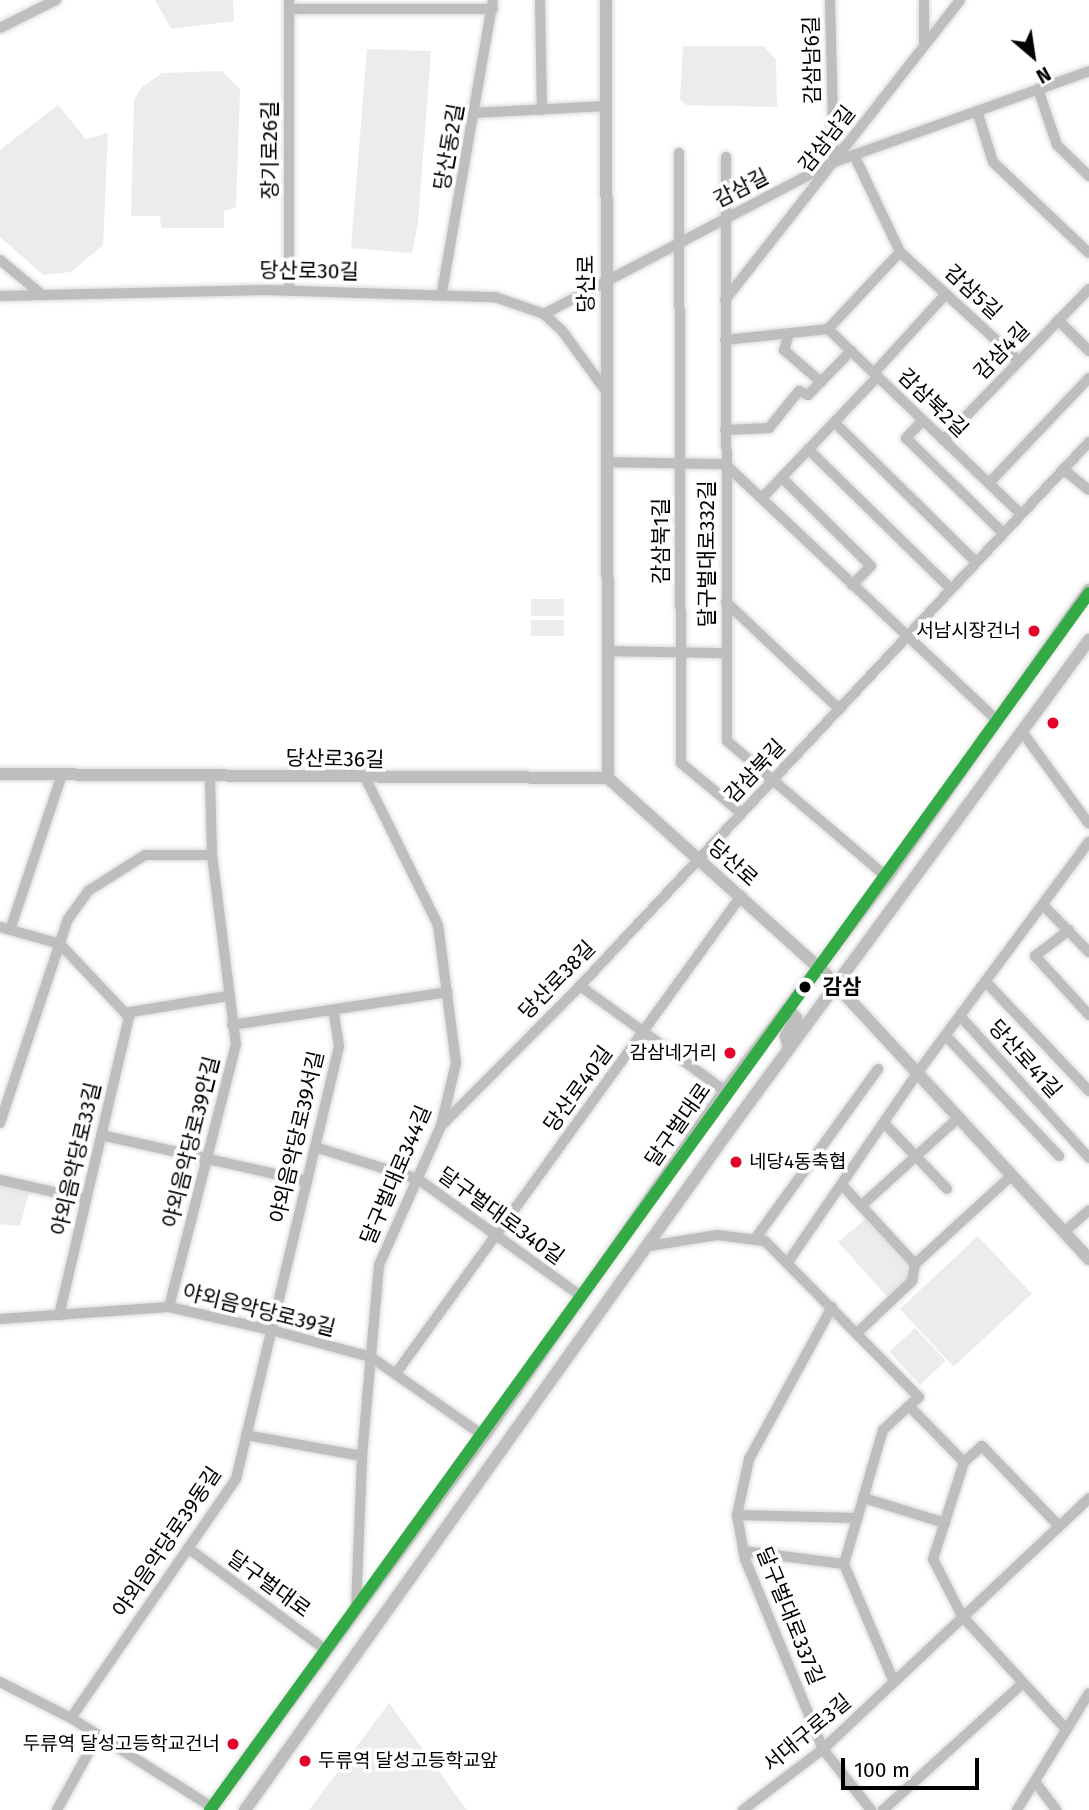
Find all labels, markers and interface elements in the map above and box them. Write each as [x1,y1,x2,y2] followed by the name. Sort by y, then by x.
[799,16,825,104] street label: 감삼남6길
[998,21,1068,91] north arrow
[1032,62,1055,88] text: N
[257,101,283,199] street label: 장기로26길
[793,101,861,177] street label: 감삼남길
[429,102,469,192] street label: 당산동2길
[709,164,773,212] street label: 감삼길
[573,255,599,313] street label: 당산로
[259,258,359,284] street label: 당산로30길
[939,259,1007,325] street label: 감삼5길
[969,317,1035,385] street label: 감삼4길
[893,363,973,443] street label: 감삼북2길
[694,480,720,628] street label: 달구벌대로332길
[648,498,674,584] street label: 감삼북1길
[916,620,1021,642] place label: 서남시장건너
[1027,624,1041,638] marker: 서남시장건너
[1046,716,1060,730] unlabelled marker
[719,734,791,808] street label: 감삼북길
[285,746,385,772] street label: 당산로36길
[703,834,763,892] street label: 당산로
[513,936,601,1024] street label: 당산로38길
[823,974,862,1000] place label: 감삼
[793,975,817,999] marker: 감삼
[983,1015,1067,1103] street label: 당산로41길
[538,1041,618,1137] street label: 당산로40길
[630,1042,717,1064] place label: 감삼네거리
[723,1046,737,1060] marker: 감삼네거리
[265,1049,329,1225] street label: 야외음악당로39서길
[158,1054,224,1230] street label: 야외음악당로39안길
[640,1078,716,1172] street label: 달구벌대로
[46,1080,106,1238] street label: 야외음악당로33길
[355,1102,437,1248] street label: 달구벌대로344길
[749,1151,847,1173] place label: 네당4동축협
[729,1155,743,1169] marker: 네당4동축협
[433,1162,569,1270] street label: 달구벌대로340길
[180,1279,338,1341] street label: 야외음악당로39길
[107,1462,227,1622] street label: 야외음악당로39동길
[751,1544,829,1688] street label: 달구벌대로337길
[223,1545,315,1623] street label: 달구벌대로
[758,1689,856,1777] street label: 서대구로3길
[23,1733,220,1755] place label: 두류역 달성고등학교건너
[226,1737,240,1751] marker: 두류역 달성고등학교건너
[844,1744,982,1788] scale bar
[318,1750,498,1772] place label: 두류역 달성고등학교앞
[298,1754,312,1768] marker: 두류역 달성고등학교앞
[854,1757,910,1783] text: 100 m

